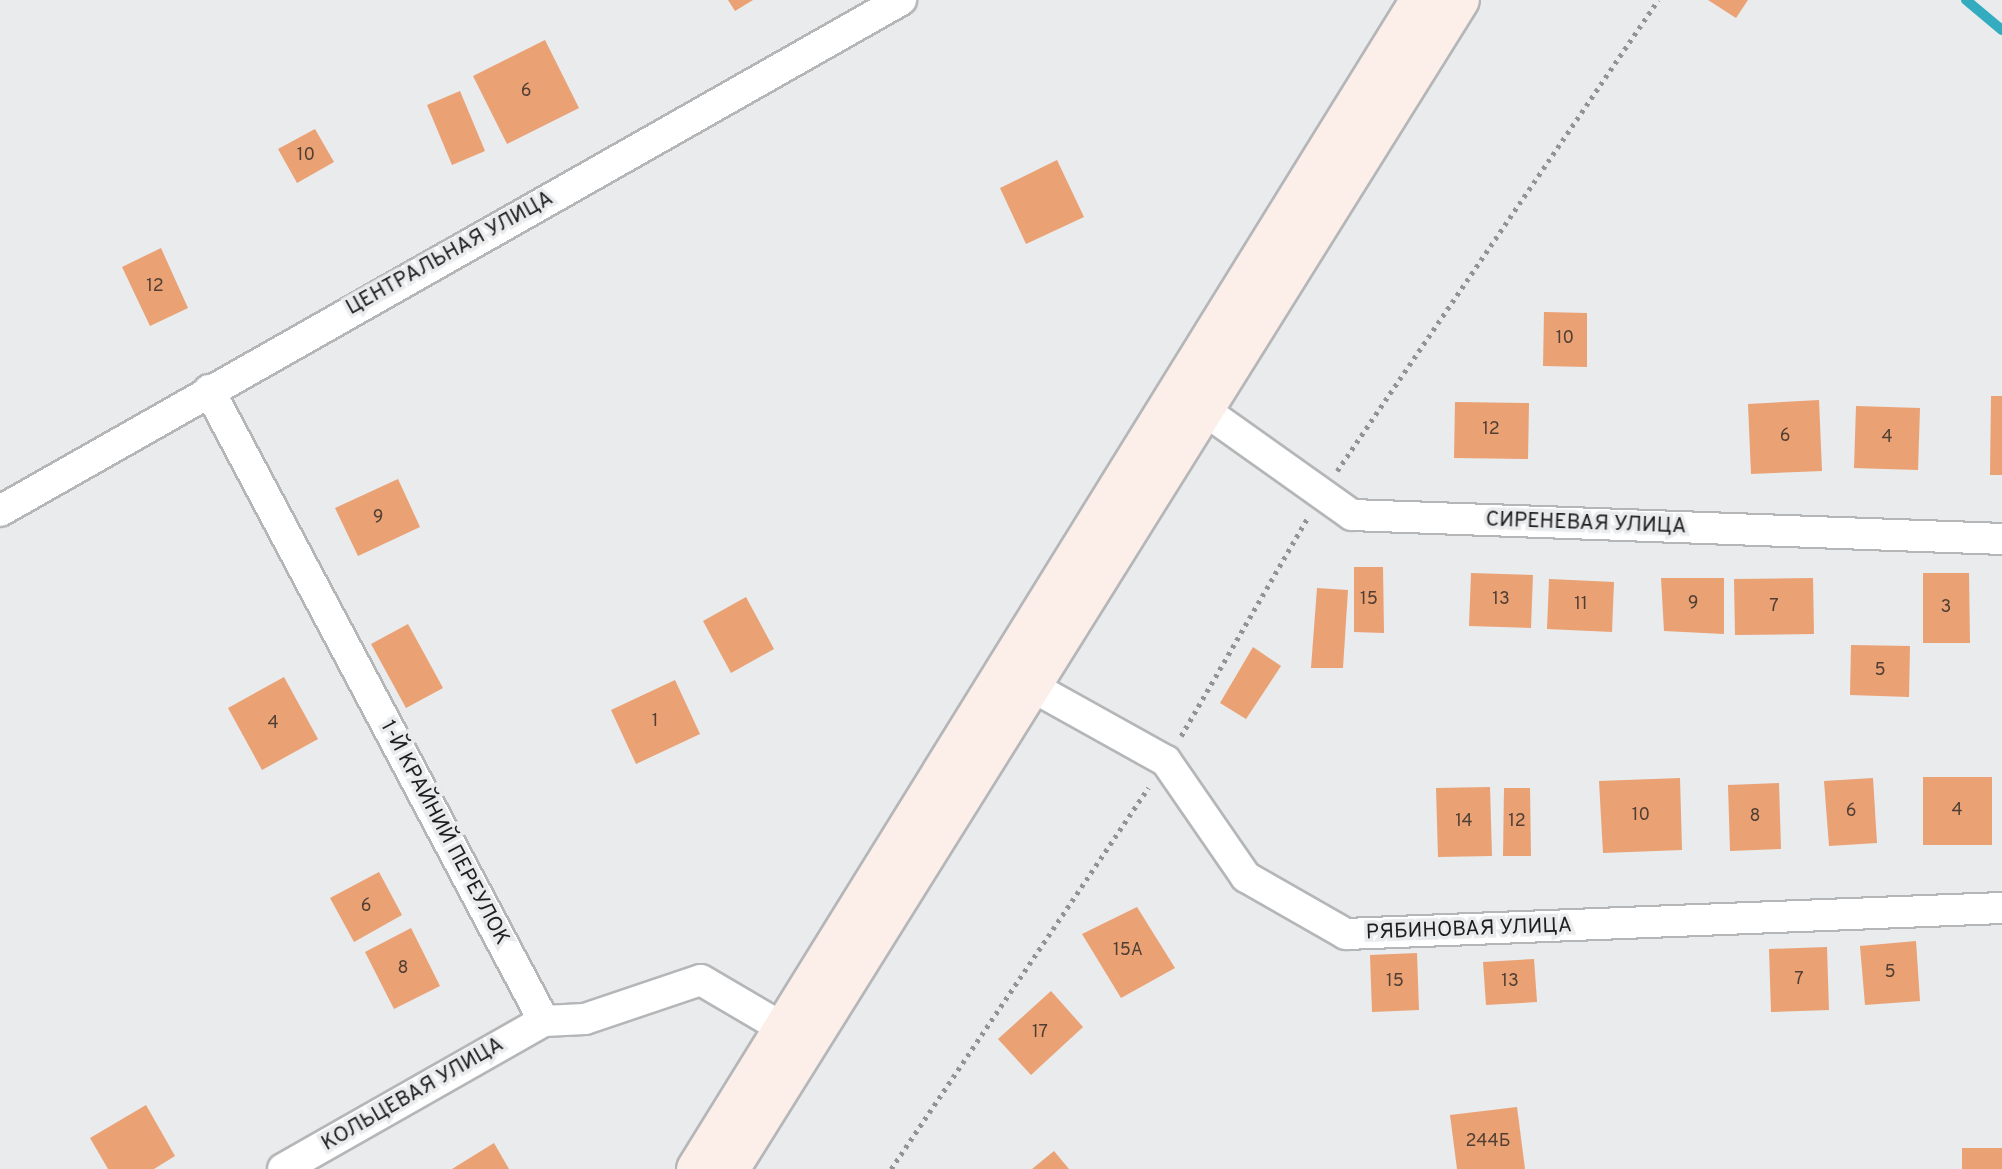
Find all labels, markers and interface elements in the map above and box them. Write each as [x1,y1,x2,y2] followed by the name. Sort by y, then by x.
[521,81,531,103] house number: 6
[297,145,315,167] house number: 10
[342,187,558,321] street label: ЦЕНТРАЛЬНАЯ УЛИЦА
[146,276,164,298] house number: 12
[1556,328,1574,350] house number: 10
[1482,419,1500,441] house number: 12
[1780,426,1790,448] house number: 6
[1881,427,1893,449] house number: 4
[373,507,383,529] house number: 9
[1485,508,1687,540] street label: СИРЕНЕВАЯ УЛИЦА
[1360,589,1378,611] house number: 15
[1492,589,1510,611] house number: 13
[1688,593,1698,615] house number: 9
[1574,594,1588,616] house number: 11
[1769,596,1779,618] house number: 7
[1941,597,1951,619] house number: 3
[1874,660,1886,682] house number: 5
[652,711,658,733] house number: 1
[267,713,279,735] house number: 4
[374,716,514,950] street label: 1-Й КРАЙНИЙ ПЕРЕУЛОК
[1951,800,1963,822] house number: 4
[1846,801,1856,823] house number: 6
[1632,805,1650,827] house number: 10
[1750,806,1760,828] house number: 8
[1455,811,1473,833] house number: 14
[1508,811,1526,833] house number: 12
[361,896,371,918] house number: 6
[1365,914,1573,946] street label: РЯБИНОВАЯ УЛИЦА
[1113,940,1143,962] house number: 15А
[398,958,408,980] house number: 8
[1884,962,1896,984] house number: 5
[1794,969,1804,991] house number: 7
[1386,971,1404,993] house number: 15
[1501,971,1519,993] house number: 13
[1032,1022,1048,1044] house number: 17
[318,1033,508,1157] street label: КОЛЬЦЕВАЯ УЛИЦА
[1466,1131,1510,1153] house number: 244Б

